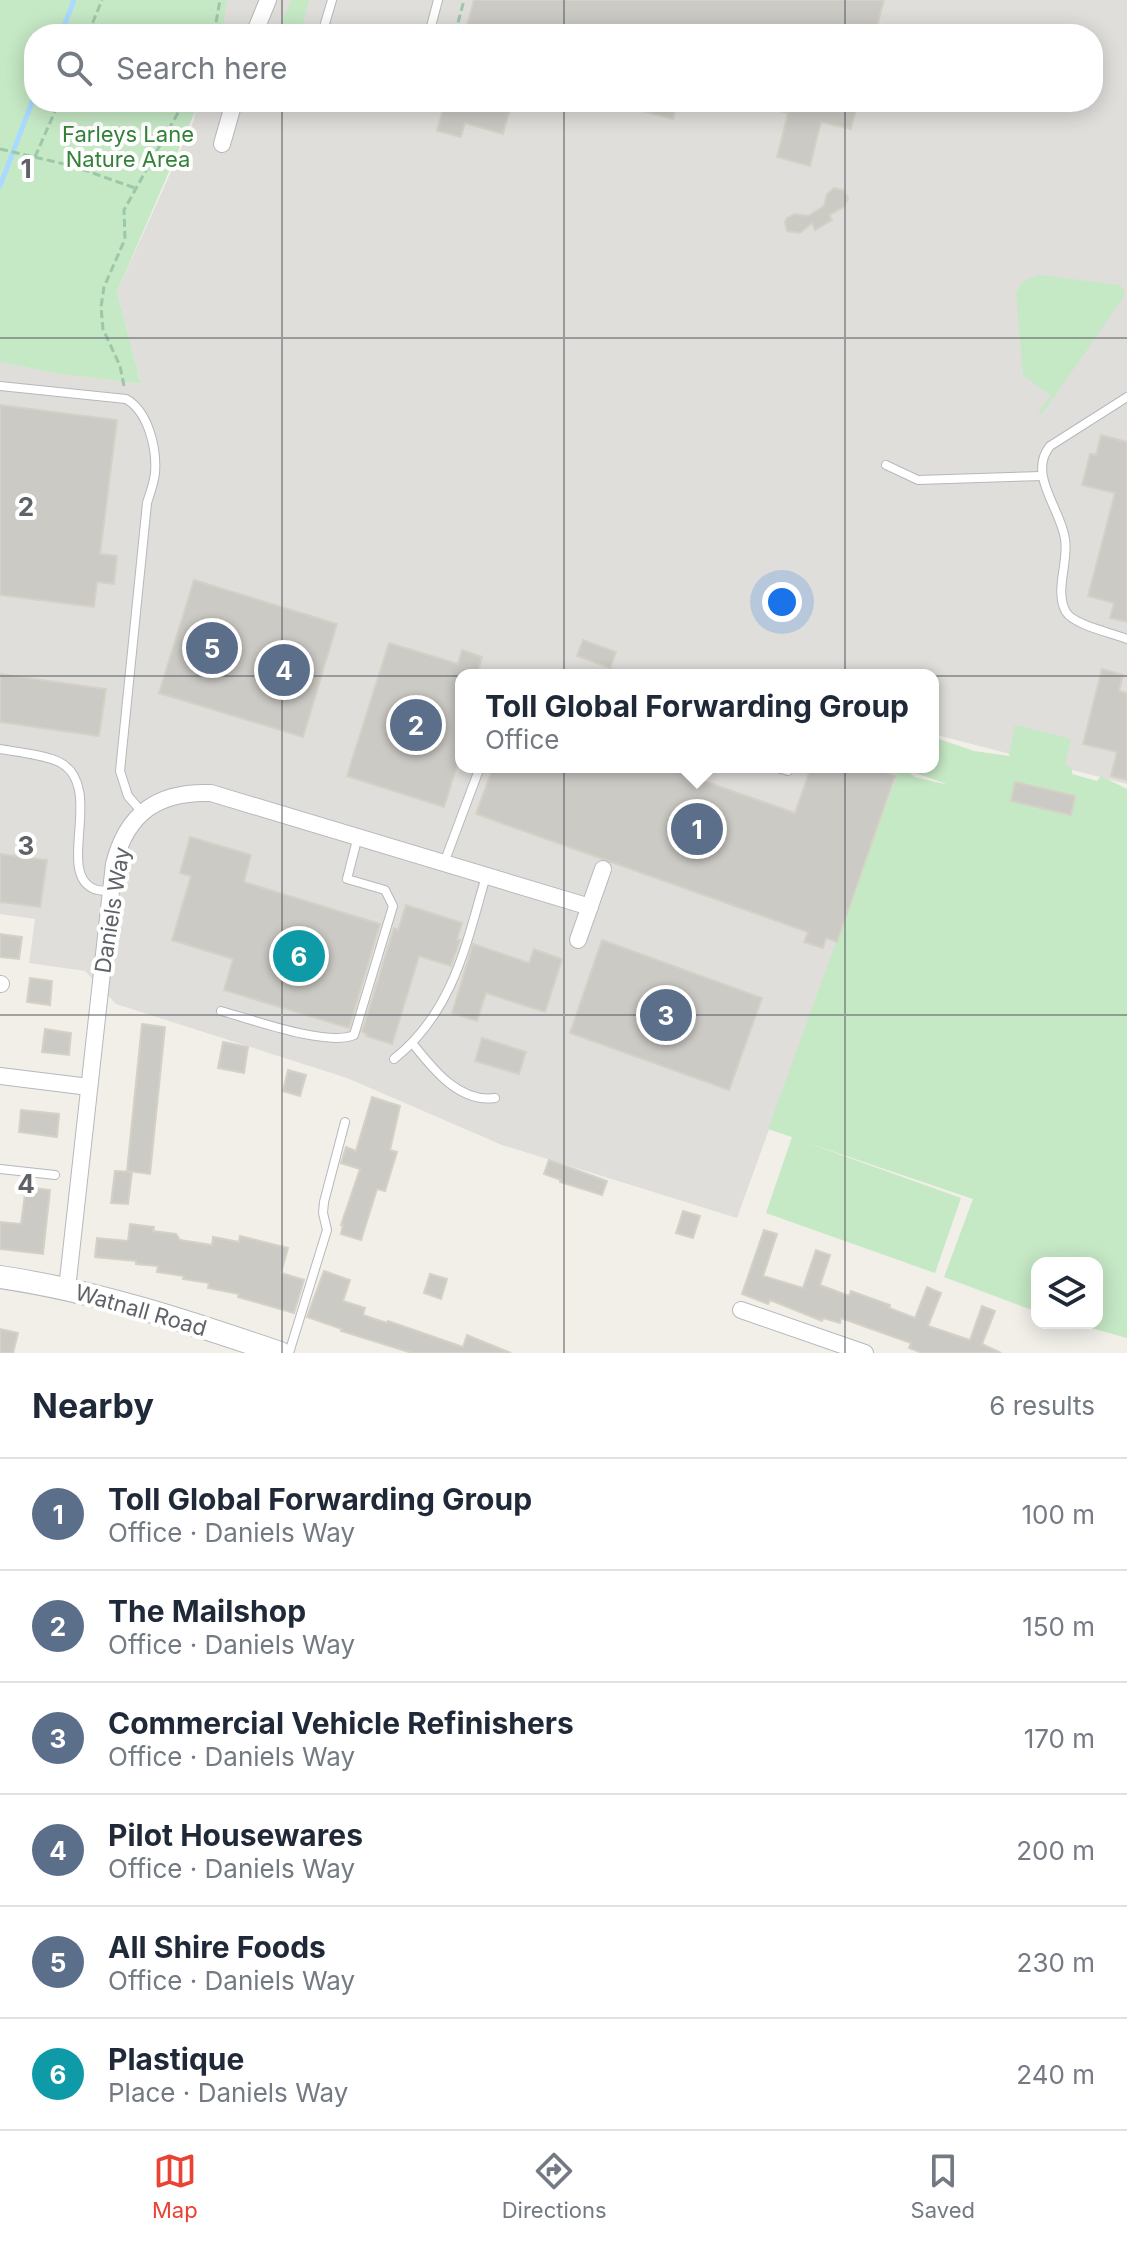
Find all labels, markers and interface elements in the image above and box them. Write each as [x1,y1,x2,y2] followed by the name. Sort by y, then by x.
[24,24,1103,112] search box
[52,46,96,90] icon: search
[116,50,288,86] text: Search here
[62,121,194,172] park label: Farleys Lane Nature Area
[20,153,32,184] text: 1
[18,491,34,522] text: 2
[762,582,802,622] your location
[186,618,238,678] pin: 5
[258,640,310,700] pin: 4
[455,669,939,773] popup
[485,688,909,724] text: Toll Global Forwarding Group
[390,695,442,755] pin: 2
[485,724,559,755] text: Office
[671,799,723,859] pin: 1
[18,830,34,861] text: 3
[89,845,135,975] street label: Daniels Way
[273,926,325,986] pin: 6
[640,985,692,1045] pin: 3
[17,1168,35,1199] text: 4
[1031,1257,1103,1329] map controls
[1031,1257,1103,1329] button: layers
[72,1279,210,1341] street label: Watnall Road
[32,1385,154,1426] text: Nearby
[989,1390,1095,1421] text: 6 results
[108,1481,532,1517] text: Toll Global Forwarding Group
[52,1499,64,1530] text: 1
[1022,1499,1095,1530] text: 100 m
[108,1517,355,1548] text: Office · Daniels Way
[108,1593,306,1629] text: The Mailshop
[50,1611,66,1642] text: 2
[1022,1611,1095,1642] text: 150 m
[108,1629,355,1660] text: Office · Daniels Way
[108,1705,574,1741] text: Commercial Vehicle Refinishers
[50,1723,66,1754] text: 3
[1024,1723,1095,1754] text: 170 m
[108,1741,355,1772] text: Office · Daniels Way
[108,1817,363,1853] text: Pilot Housewares
[49,1835,67,1866] text: 4
[1016,1835,1095,1866] text: 200 m
[108,1853,355,1884] text: Office · Daniels Way
[108,1929,326,1965] text: All Shire Foods
[50,1947,66,1978] text: 5
[1017,1947,1095,1978] text: 230 m
[108,1965,355,1996] text: Office · Daniels Way
[108,2041,244,2077] text: Plastique
[50,2059,66,2090] text: 6
[1016,2059,1095,2090] text: 240 m
[108,2077,348,2108] text: Place · Daniels Way
[152,2149,198,2223] tab: Map
[502,2149,607,2223] tab: Directions
[911,2149,975,2223] tab: Saved

